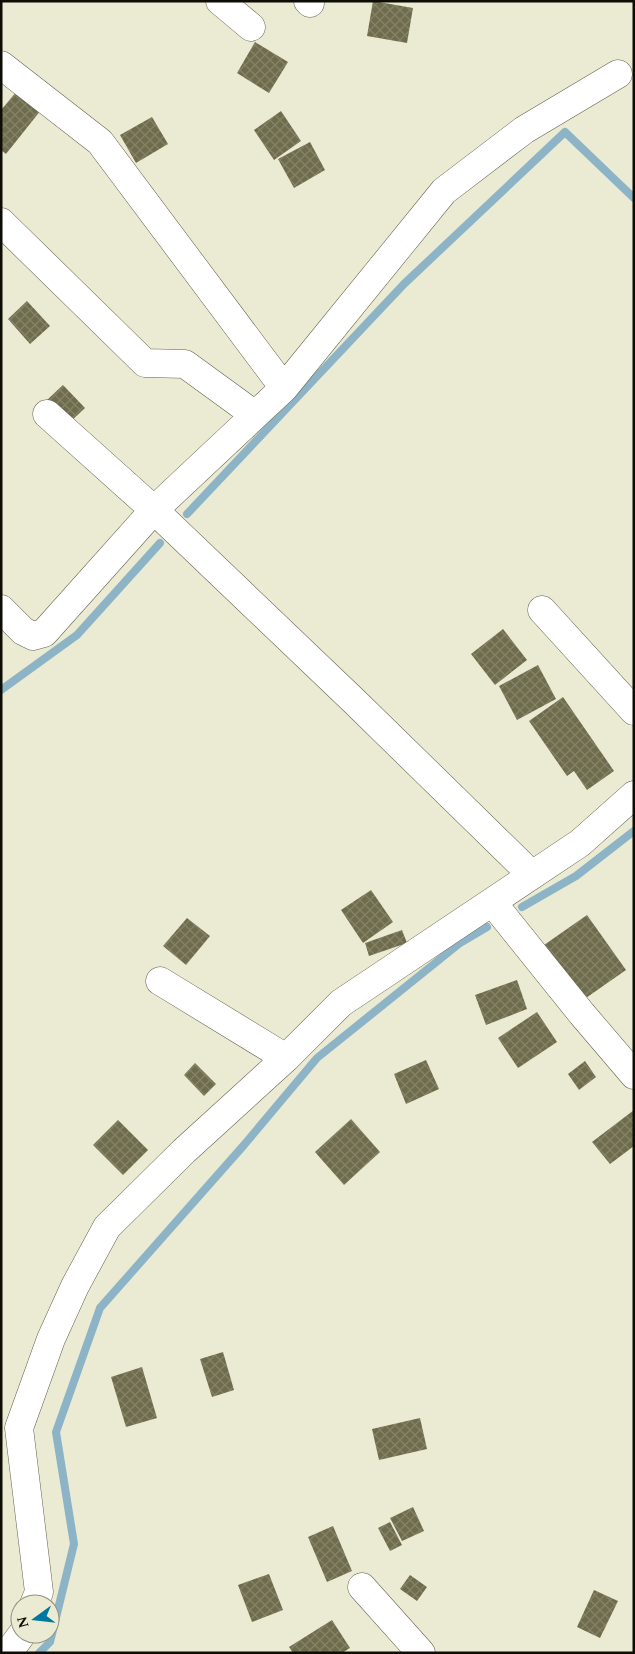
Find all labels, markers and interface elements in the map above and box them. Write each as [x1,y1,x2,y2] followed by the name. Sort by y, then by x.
[10,1594,60,1644] north arrow
[11,1614,35,1630] text: N

